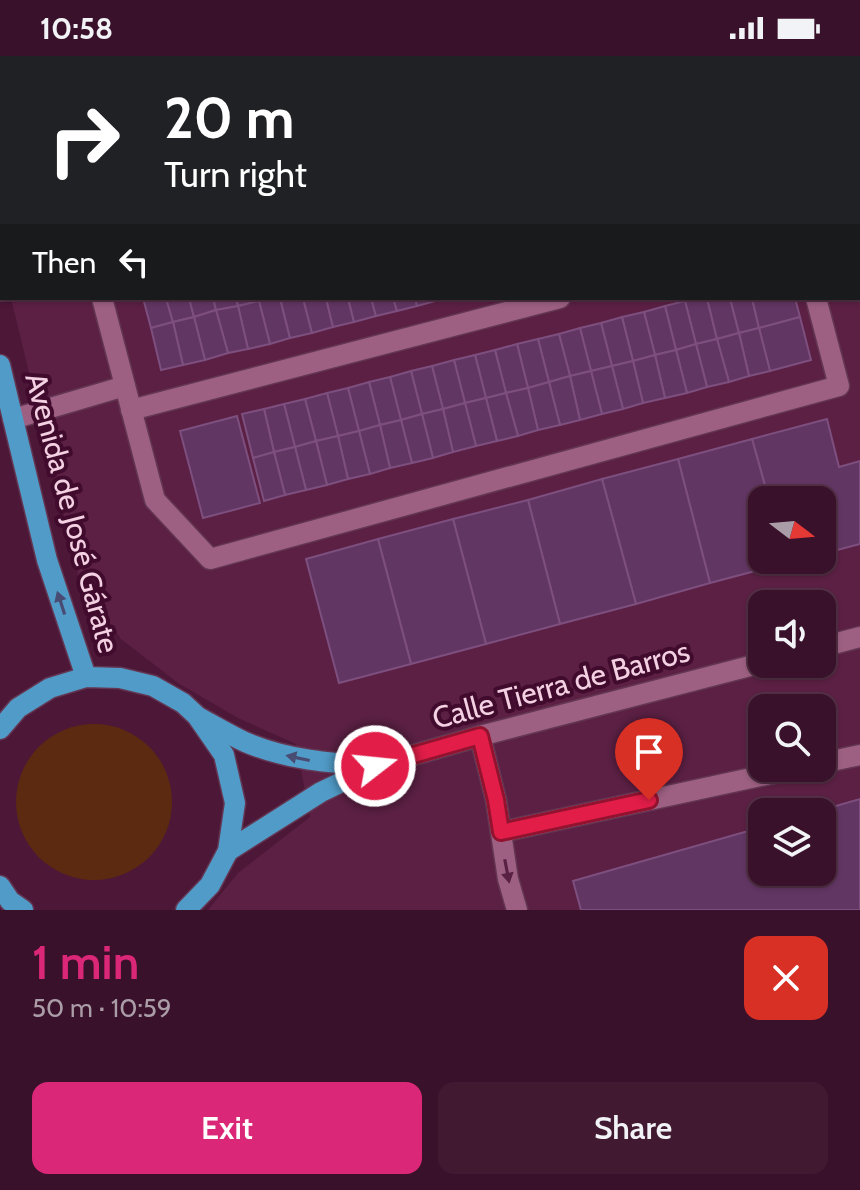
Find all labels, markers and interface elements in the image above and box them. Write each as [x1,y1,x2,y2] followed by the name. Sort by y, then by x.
[40,10,113,47] text: 10:58
[164,84,294,152] text: 20 m
[32,88,136,192] icon: right
[164,152,307,196] text: Turn right
[112,240,156,284] icon: left
[32,244,96,281] text: Then
[17,369,128,657] street label: Avenida de José Gárate
[748,486,836,574] north arrow
[748,486,836,886] map controls
[748,590,836,678] button: sound
[55,591,67,615] one-way arrow
[428,632,694,737] street label: Calle Tierra de Barros
[748,694,836,782] button: search
[615,718,683,800] pin
[333,724,417,808] position arrow
[627,730,671,774] icon: arrive
[285,751,310,764] one-way arrow
[748,798,836,886] button: layers
[502,859,514,884] one-way arrow
[32,933,139,991] text: 1 min
[744,936,828,1020] button: close
[32,992,172,1024] text: 50 m · 10:59
[32,1082,422,1174] button: Exit
[438,1082,828,1174] button: Share

